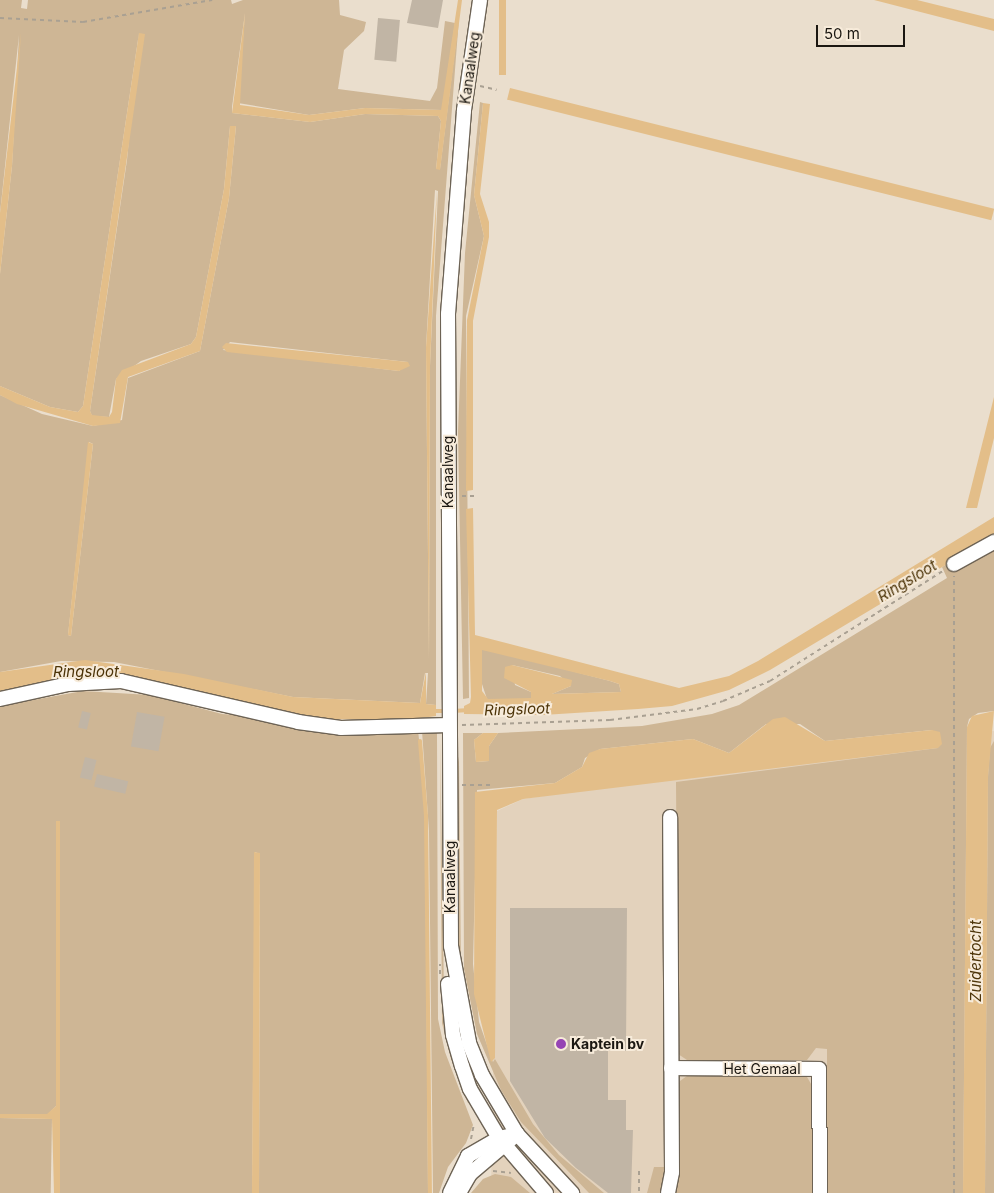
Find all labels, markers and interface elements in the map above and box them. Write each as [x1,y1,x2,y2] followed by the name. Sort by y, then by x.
[819,15,908,47] scale bar
[824,24,860,43] text: 50 m
[457,31,483,105] street label: Kanaalweg
[440,436,456,508] street label: Kanaalweg
[874,556,940,606] water label: Ringsloot
[53,663,119,681] water label: Ringsloot
[484,699,550,719] water label: Ringsloot
[442,841,458,913] street label: Kanaalweg
[967,920,985,1002] water label: Zuidertocht
[571,1036,644,1052] place label: Kaptein bv
[555,1038,567,1050] marker: Kaptein bv
[723,1061,801,1077] street label: Het Gemaal

